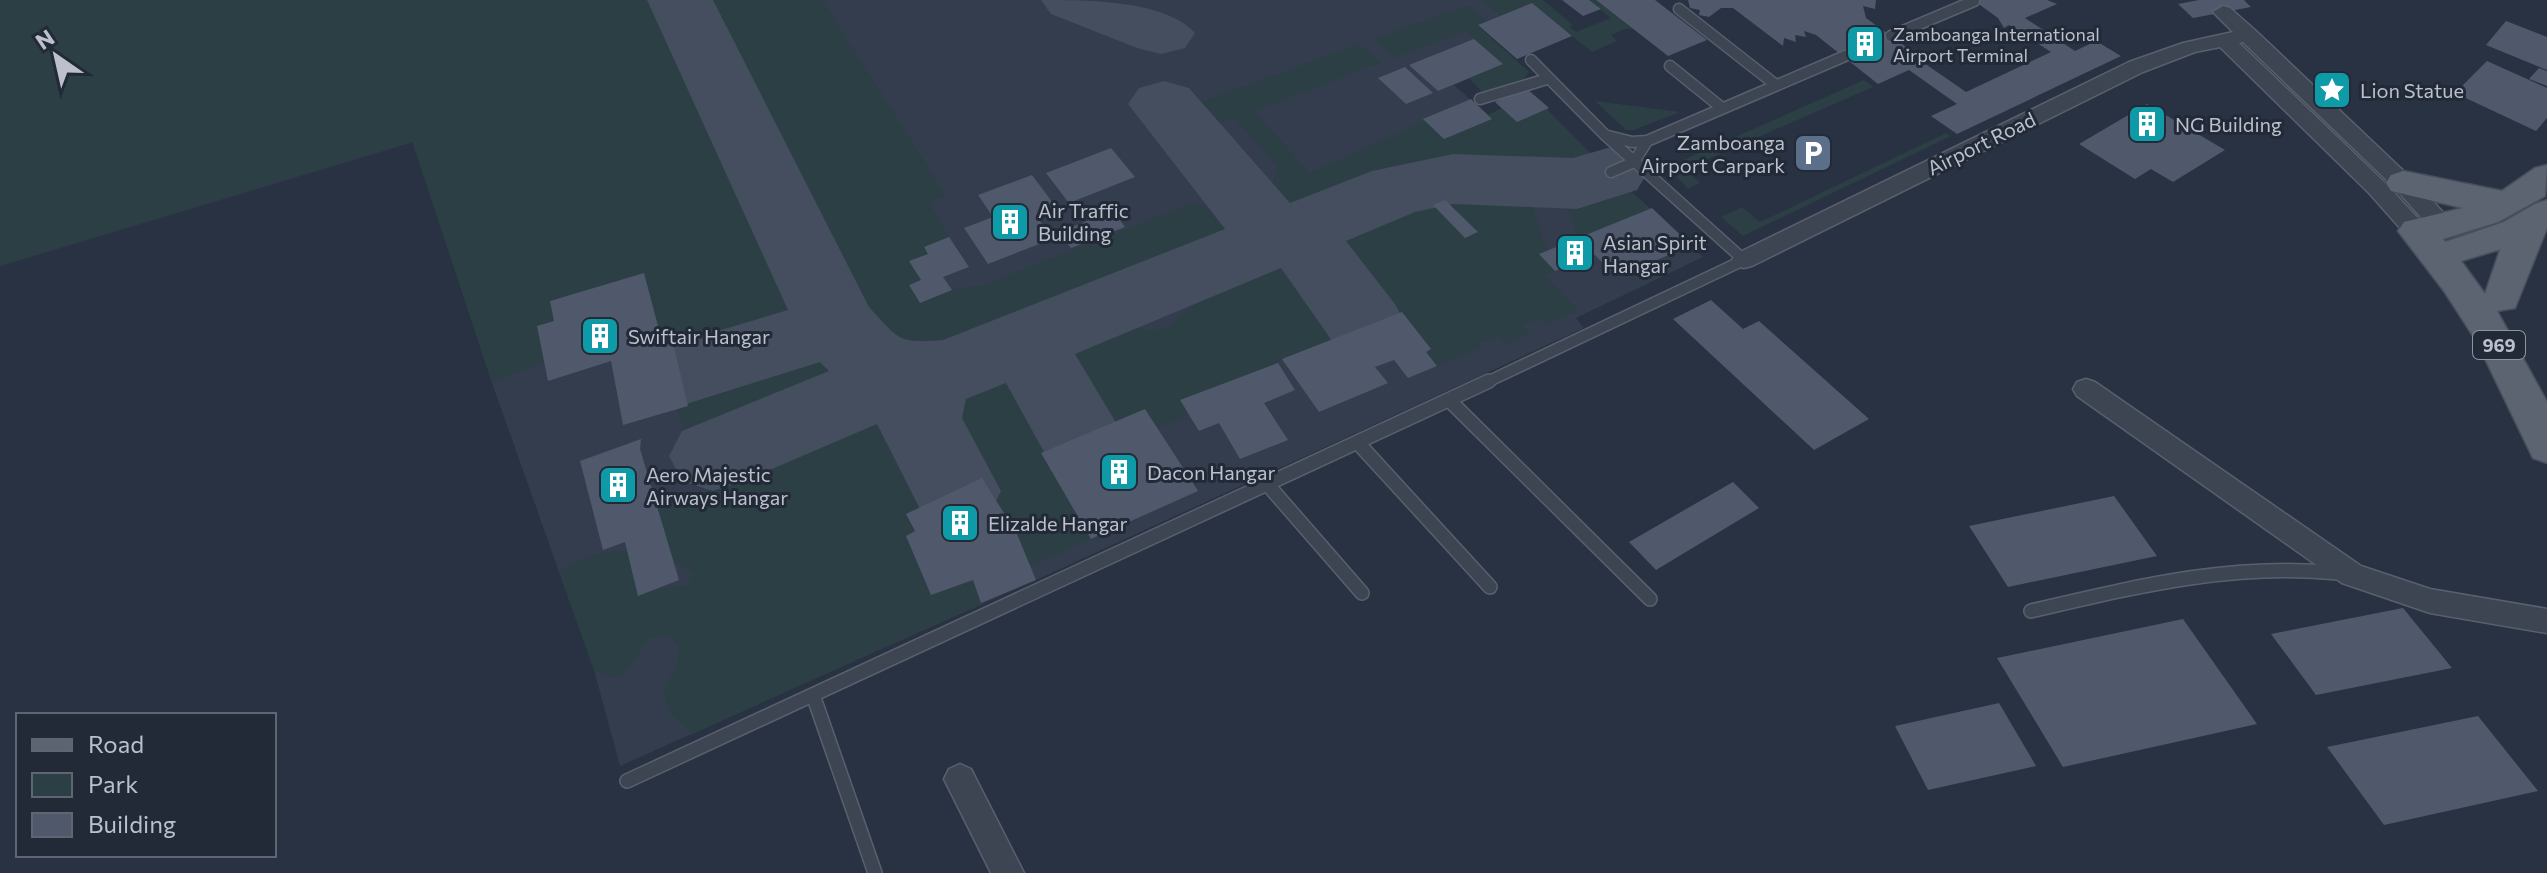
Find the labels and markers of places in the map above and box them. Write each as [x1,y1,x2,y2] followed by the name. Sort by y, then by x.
[1844,23,1886,65] building icon: Zamboanga International Airport Terminal
[1893,23,2100,66] place label: Zamboanga International Airport Terminal
[2311,69,2353,111] place icon: Lion Statue
[2360,78,2464,102] place label: Lion Statue
[2126,103,2168,145] building icon: NG Building
[2175,112,2282,136] place label: NG Building
[1641,130,1785,177] place label: Zamboanga Airport Carpark
[1792,132,1834,174] parking icon: Zamboanga Airport Carpark
[1038,198,1129,245] place label: Air Traffic Building
[989,201,1031,243] building icon: Air Traffic Building
[1603,230,1707,277] place label: Asian Spirit Hangar
[1554,232,1596,274] building icon: Asian Spirit Hangar
[579,315,621,357] building icon: Swiftair Hangar
[628,324,770,348] place label: Swiftair Hangar
[1098,451,1140,493] building icon: Dacon Hangar
[1147,460,1275,484] place label: Dacon Hangar
[646,462,788,509] place label: Aero Majestic Airways Hangar
[597,464,639,506] building icon: Aero Majestic Airways Hangar
[939,502,981,544] building icon: Elizalde Hangar
[988,511,1128,535] place label: Elizalde Hangar

